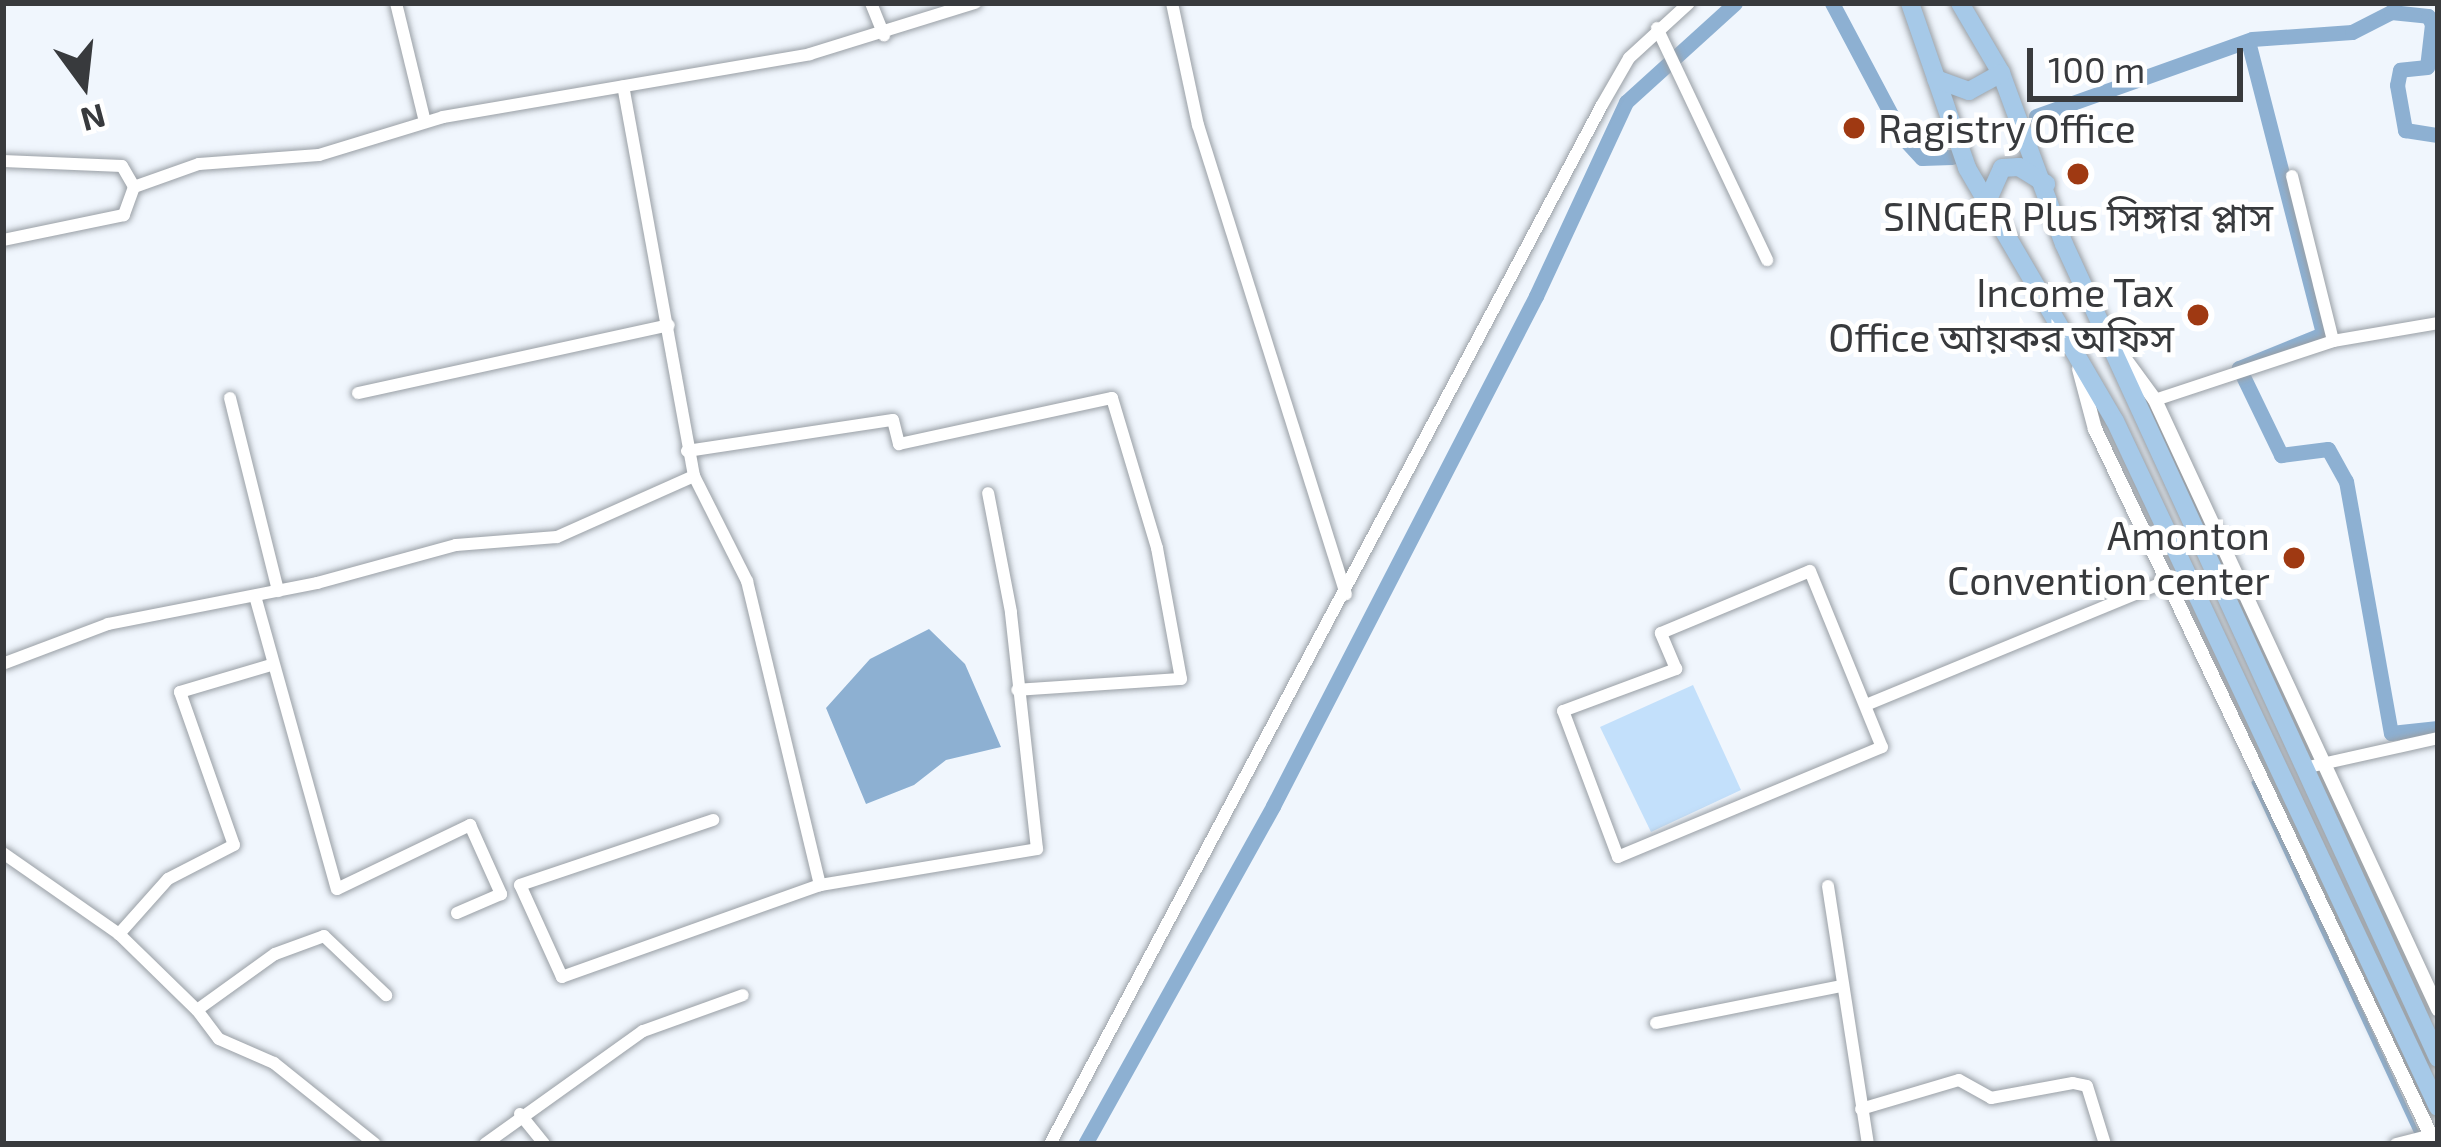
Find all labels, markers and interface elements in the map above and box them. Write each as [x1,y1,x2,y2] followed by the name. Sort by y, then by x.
[24,24,144,144] north arrow
[2033,24,2249,98] scale bar
[2048,47,2145,90] text: 100 m
[77,96,110,141] text: N
[1878,105,2137,151] place label: Ragistry Office
[1841,115,1867,141] marker: Ragistry Office
[2065,161,2091,187] marker: SINGER Plus সিঙ্গার প্লাস
[1883,193,2273,239] place label: SINGER Plus সিঙ্গার প্লাস
[1828,270,2174,361] place label: Income Tax Office আয়কর অফিস
[2185,302,2211,328] marker: Income Tax Office আয়কর অফিস
[1947,513,2270,604] place label: Amonton Convention center
[2281,545,2307,571] marker: Amonton Convention center

